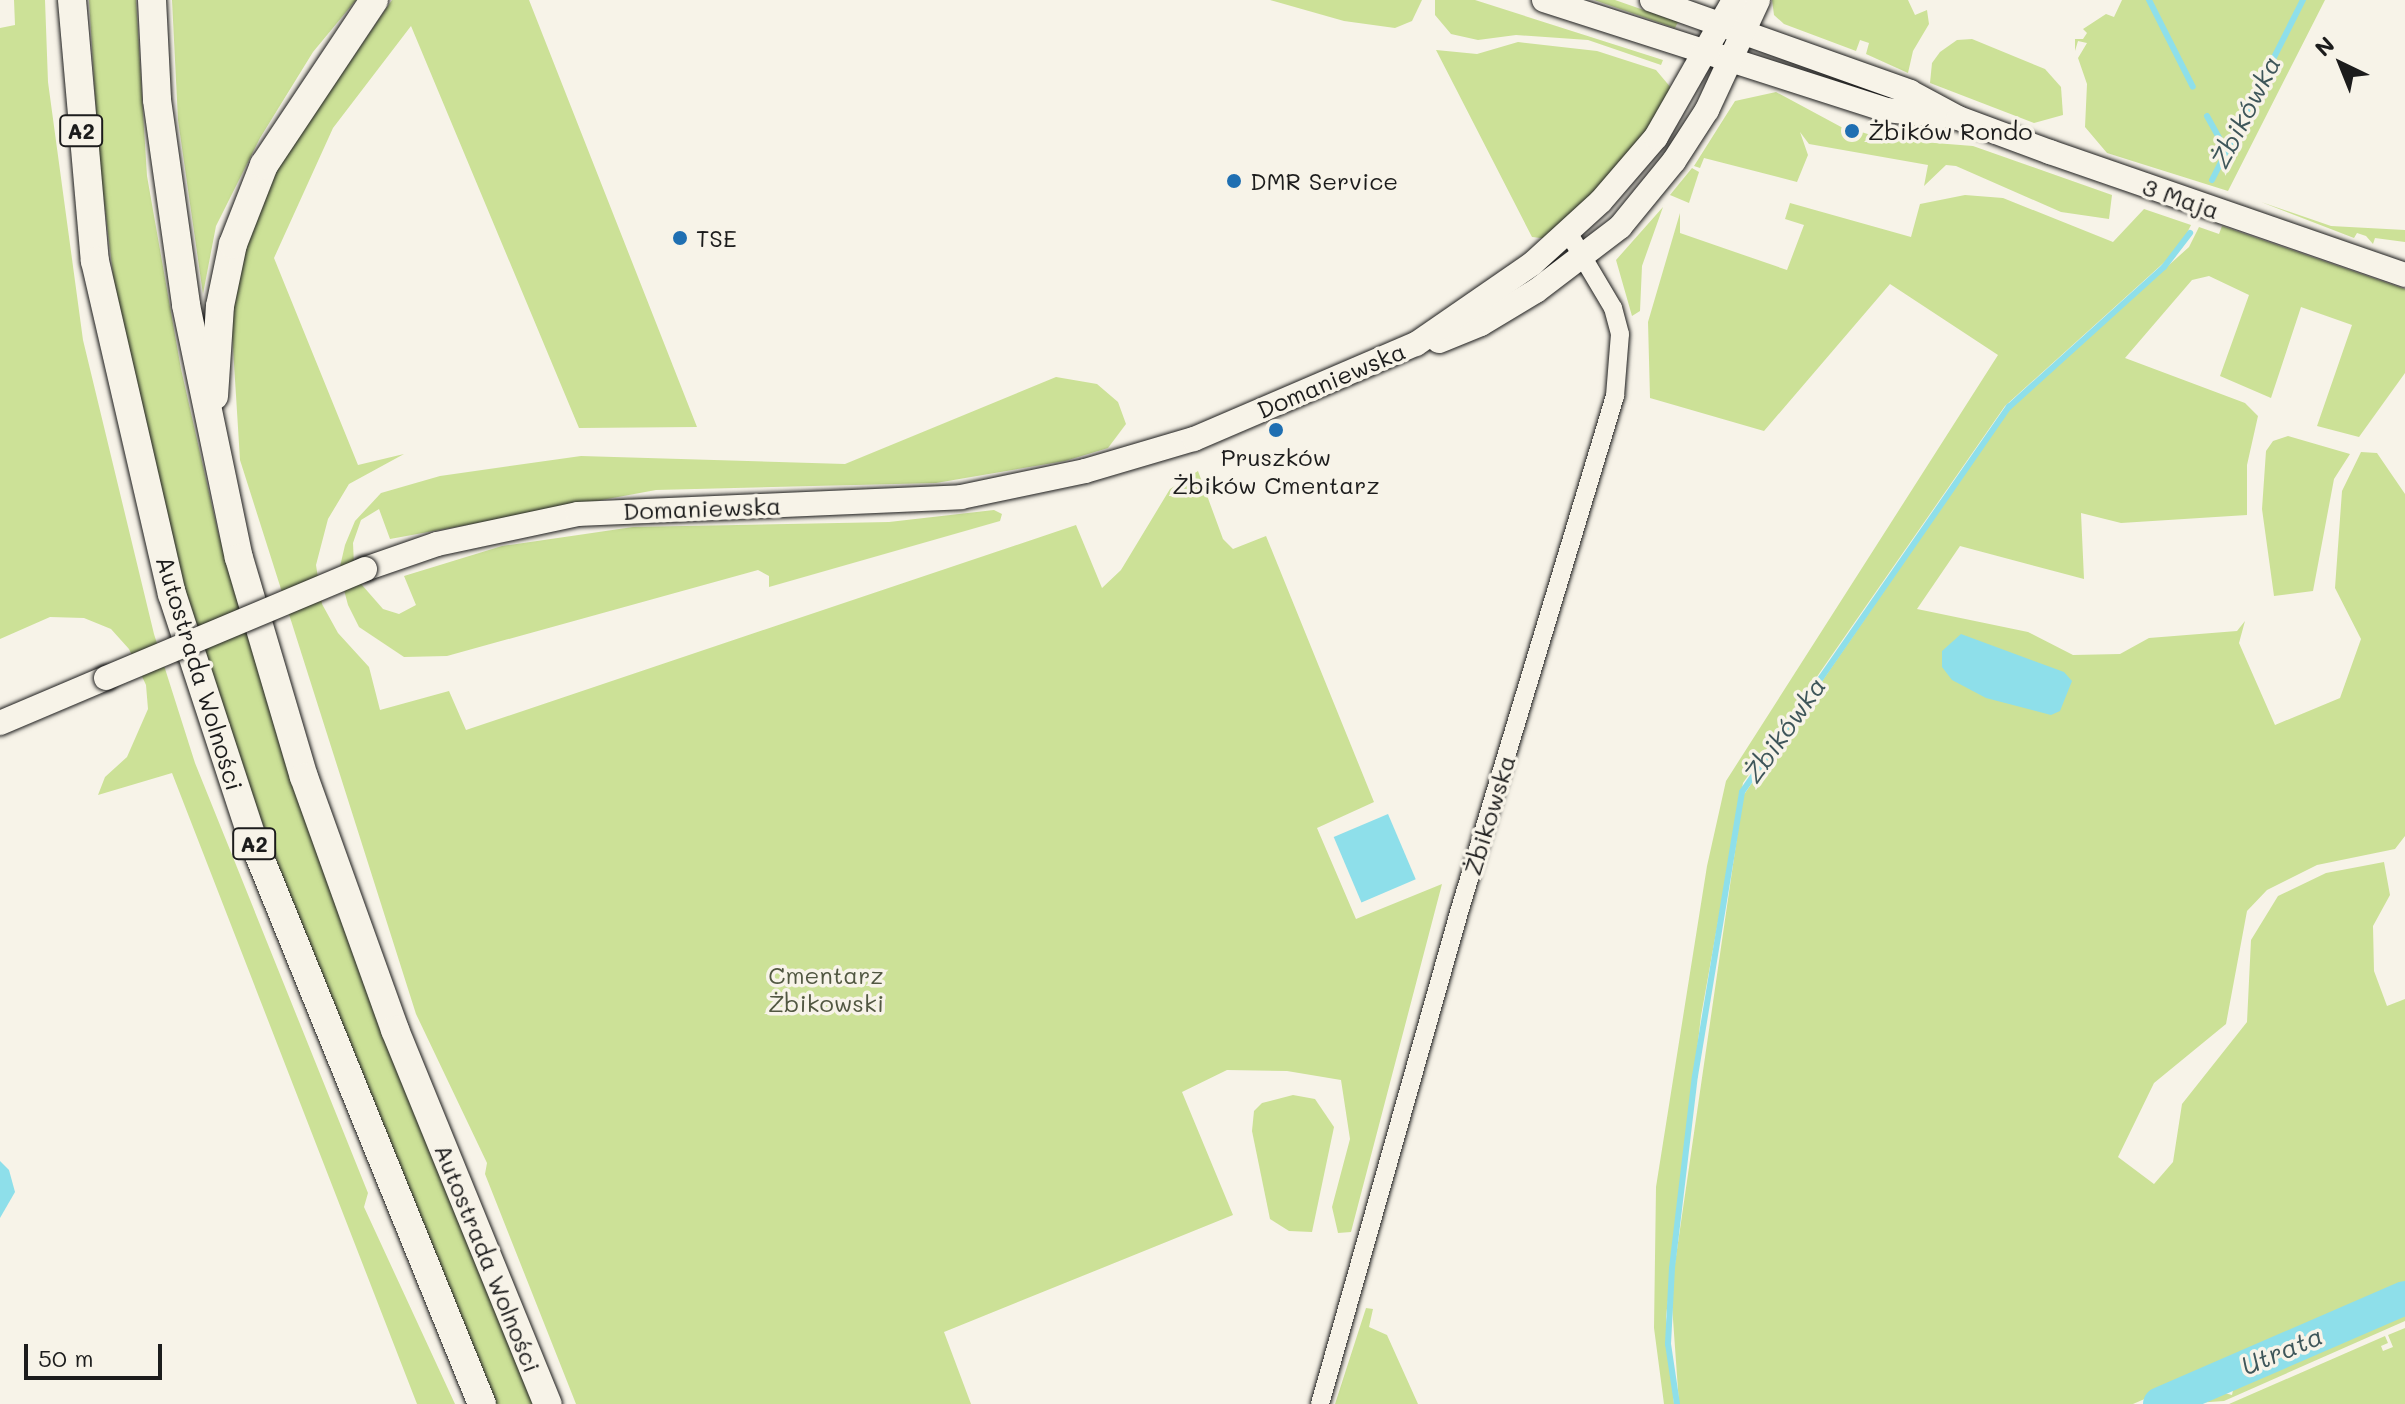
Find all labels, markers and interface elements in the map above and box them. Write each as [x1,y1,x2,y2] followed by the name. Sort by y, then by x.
[2301,24,2381,104] north arrow
[2308,30,2340,62] text: N
[2205,51,2287,173] water label: Żbikówka
[59,113,103,149] road number: A2
[1868,117,2032,145] place label: Żbików Rondo
[1843,122,1861,140] marker: Żbików Rondo
[1250,167,1398,195] place label: DMR Service
[1225,172,1243,190] marker: DMR Service
[2139,172,2223,224] street label: 3 Maja
[696,224,737,252] place label: TSE
[671,229,689,247] marker: TSE
[1253,336,1409,424] street label: Domaniewska
[1267,421,1285,439] marker: Pruszków Żbików Cmentarz
[1172,443,1380,499] place label: Pruszków Żbików Cmentarz
[622,491,782,525] street label: Domaniewska
[151,552,249,794] street label: Autostrada Wolności
[1737,671,1833,789] water label: Żbikówka
[1457,752,1521,878] street label: Żbikowska
[232,826,276,862] road number: A2
[768,961,884,1017] park label: Cmentarz Żbikowski
[429,1140,547,1376] street label: Autostrada Wolności
[2236,1320,2328,1382] water label: Utrata
[28,1328,166,1378] scale bar
[38,1342,94,1373] text: 50 m

